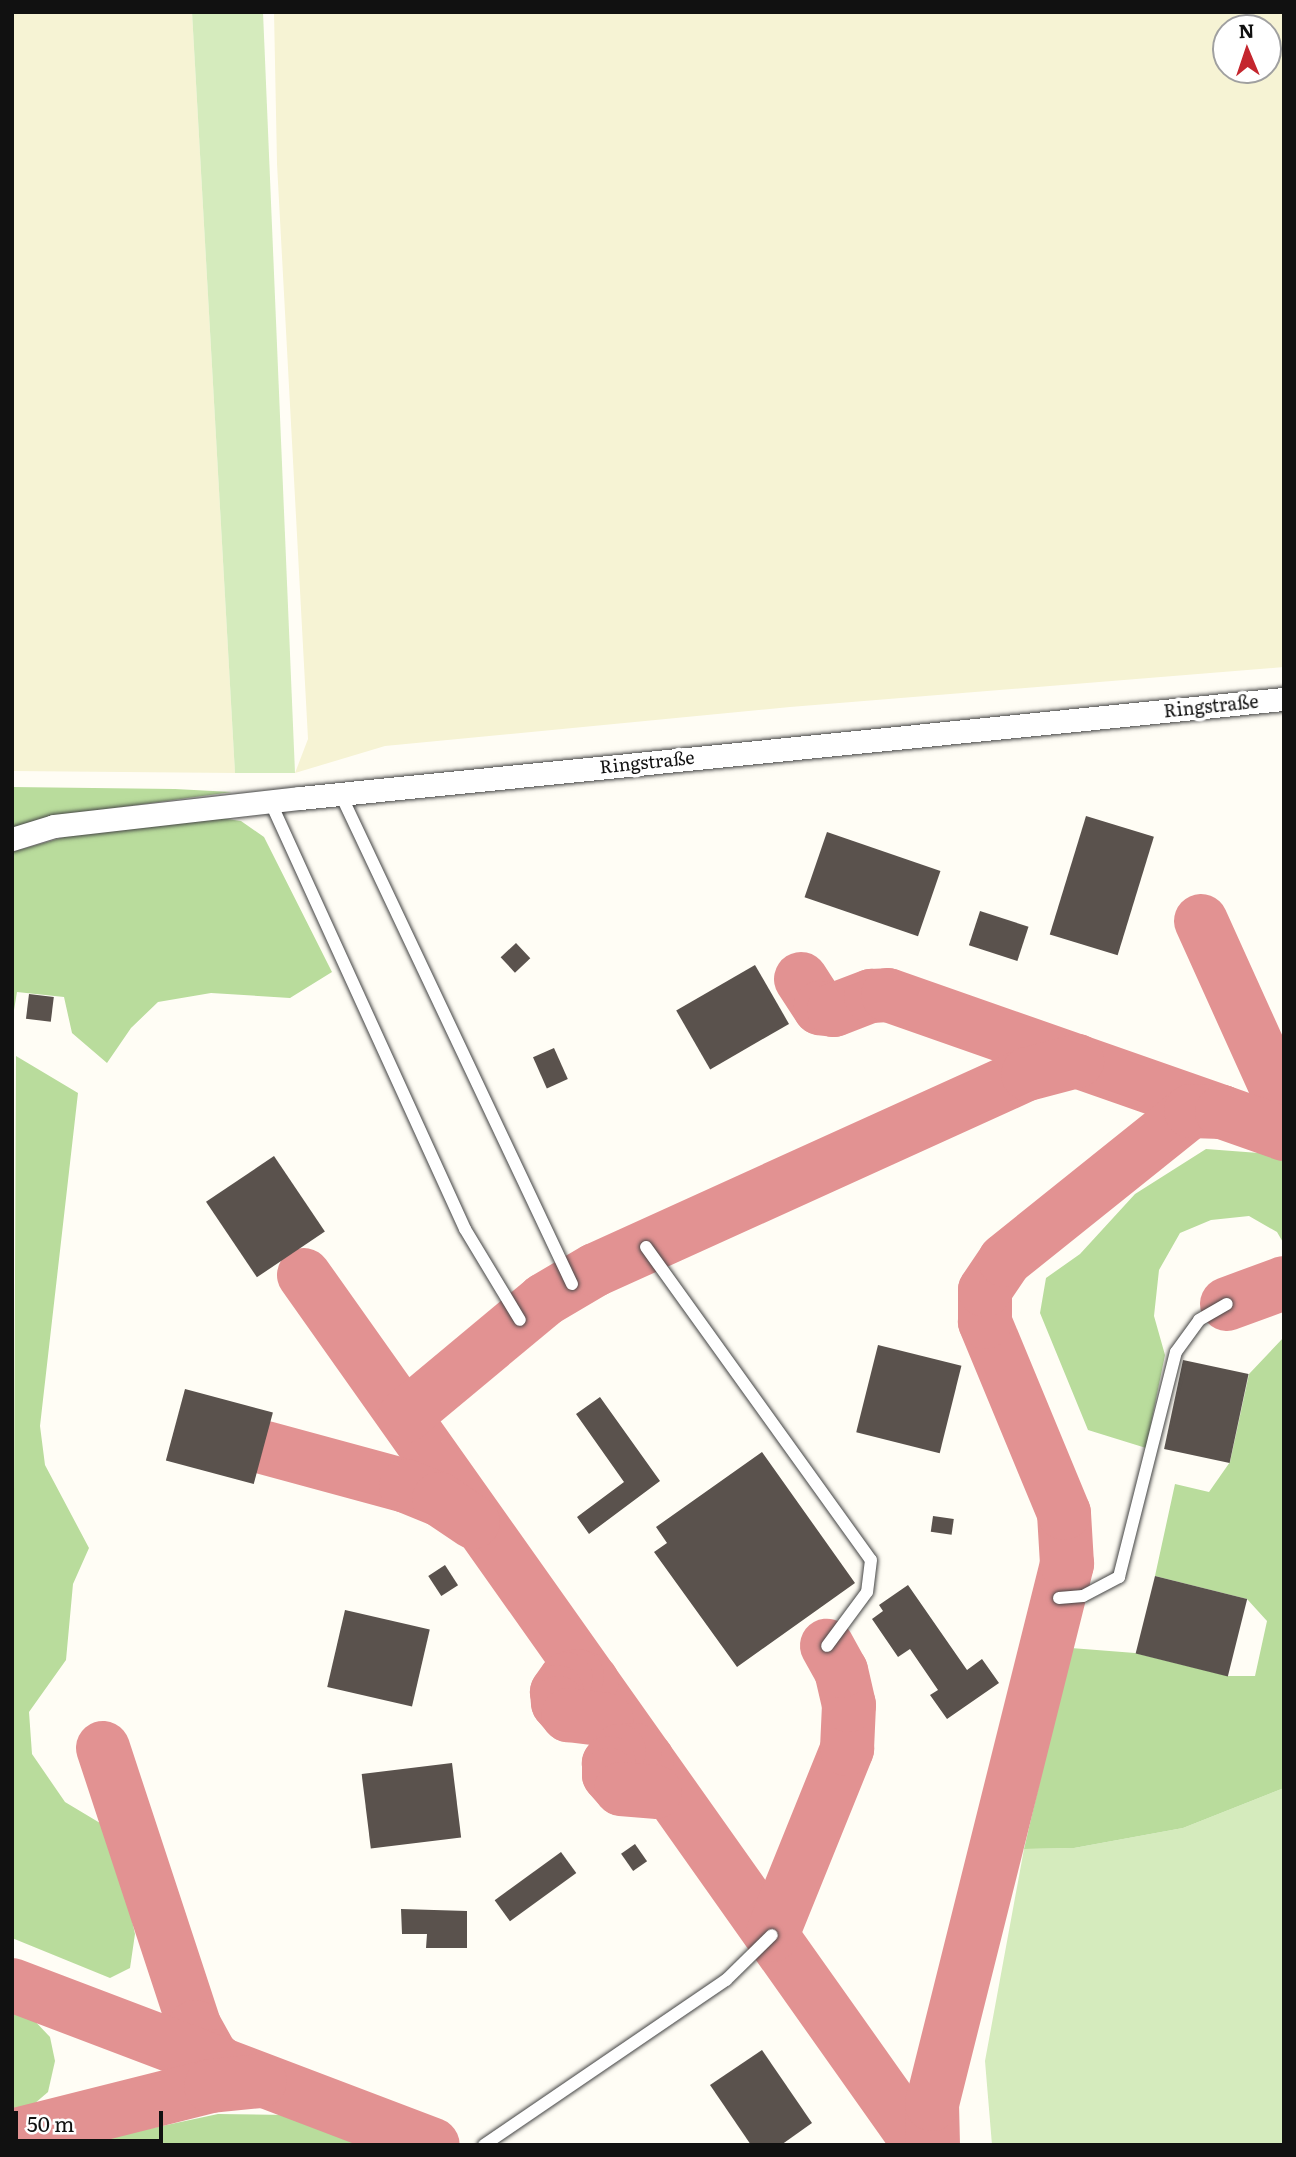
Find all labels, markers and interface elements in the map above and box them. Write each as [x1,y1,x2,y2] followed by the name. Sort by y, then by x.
[1212,14,1282,84] north arrow
[1238,16,1255,44] text: N
[1163,690,1259,722] street label: Ringstraße
[599,746,695,778] street label: Ringstraße
[18,2098,166,2142] scale bar
[27,2107,74,2138] text: 50 m

